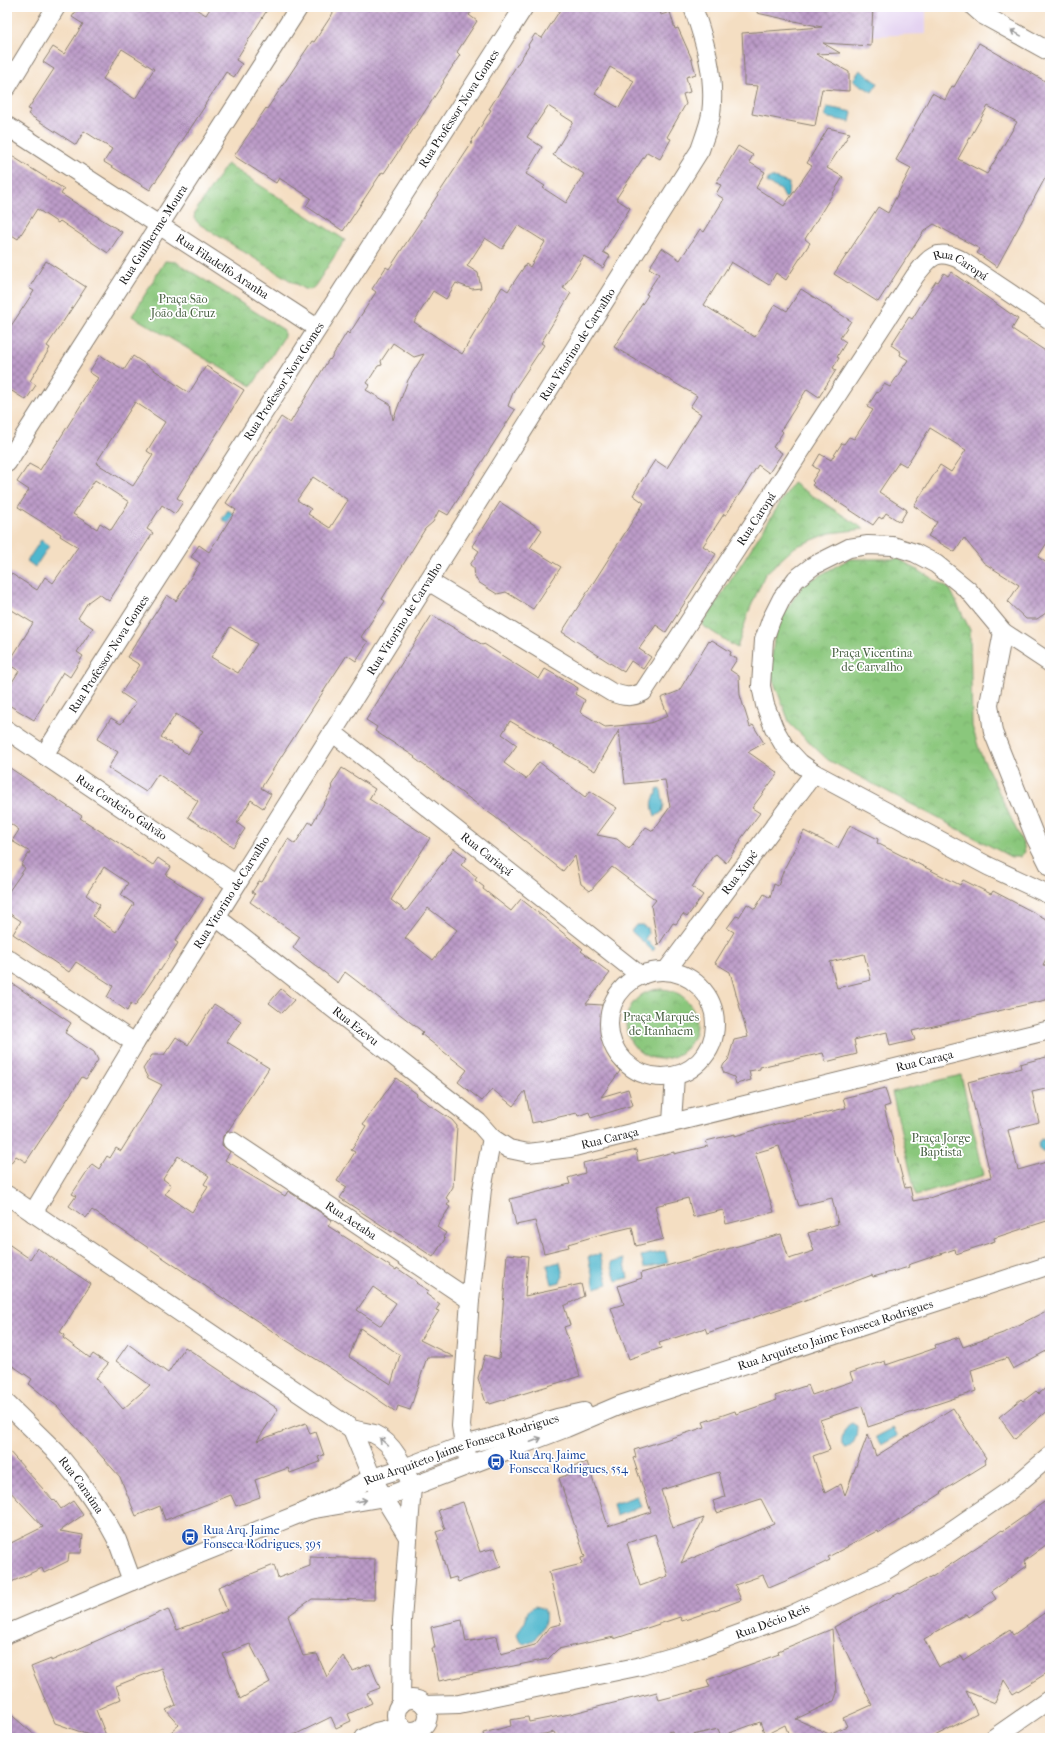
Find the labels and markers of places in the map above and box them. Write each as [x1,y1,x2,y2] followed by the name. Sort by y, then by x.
[509,1448,629,1476] place label: Rua Arq. Jaime Fonseca Rodrigues, 554
[486,1452,506,1472] bus stop icon: Rua Arq. Jaime Fonseca Rodrigues, 554
[203,1523,321,1551] place label: Rua Arq. Jaime Fonseca Rodrigues, 395
[180,1527,200,1547] bus stop icon: Rua Arq. Jaime Fonseca Rodrigues, 395

